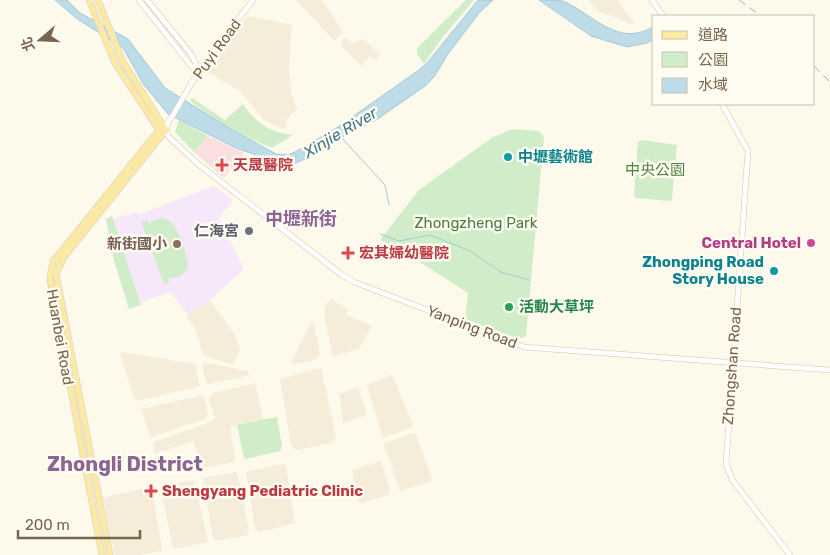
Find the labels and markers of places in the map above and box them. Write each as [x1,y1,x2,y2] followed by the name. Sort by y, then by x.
[518,148,593,166] place label: 中壢藝術館
[502,151,514,163] marker: 中壢藝術館
[233,156,293,174] place label: 天晟醫院
[215,158,229,172] marker: 天晟醫院
[194,222,239,240] place label: 仁海宮
[243,225,255,237] marker: 仁海宮
[701,234,801,252] place label: Central Hotel
[107,235,168,253] place label: 新街國小
[805,237,817,249] marker: Central Hotel
[171,238,183,250] marker: 新街國小
[359,244,449,262] place label: 宏其婦幼醫院
[341,246,355,260] marker: 宏其婦幼醫院
[642,253,764,288] place label: Zhongping Road Story House
[768,265,780,277] marker: Zhongping Road Story House
[519,298,594,316] place label: 活動大草坪
[503,301,515,313] marker: 活動大草坪
[162,482,363,500] place label: Shengyang Pediatric Clinic
[144,484,158,498] marker: Shengyang Pediatric Clinic

